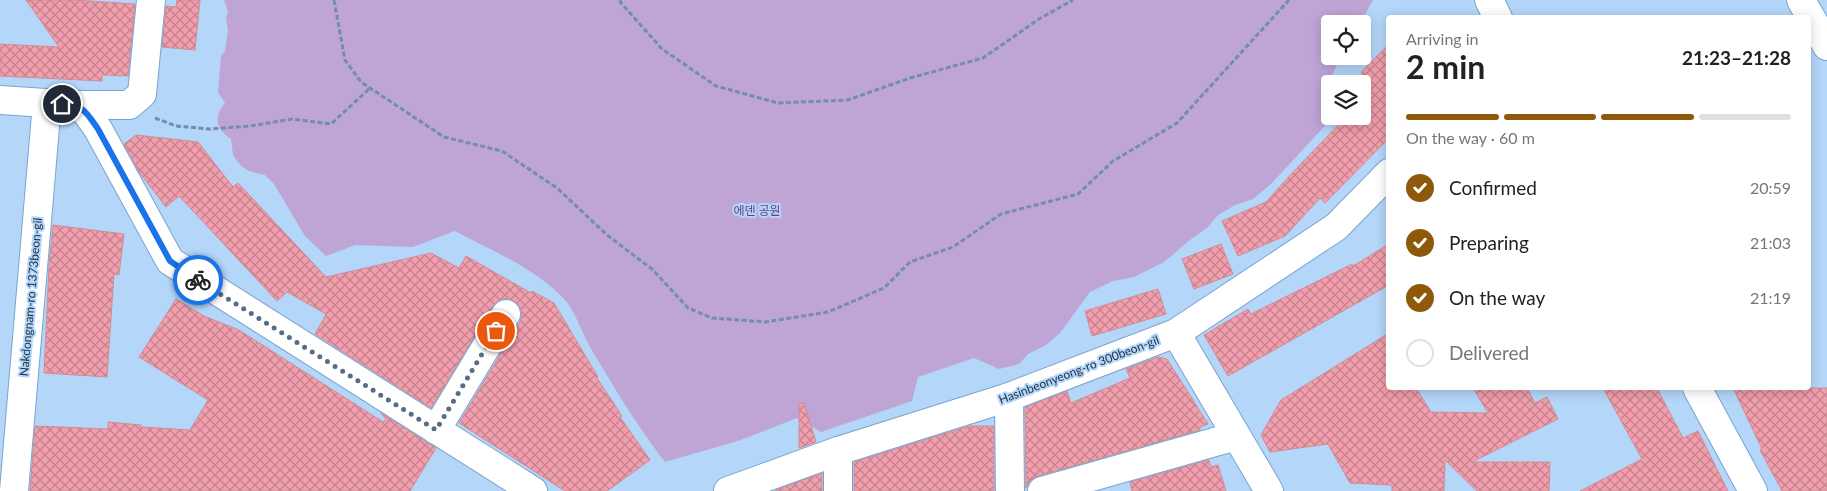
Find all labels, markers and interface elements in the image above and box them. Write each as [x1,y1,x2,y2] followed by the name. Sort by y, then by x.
[1321,15,1371,125] map controls
[1321,15,1371,65] button: locate
[1406,29,1479,48] text: Arriving in
[1682,46,1791,69] text: 21:23–21:28
[1406,47,1485,86] text: 2 min
[1321,75,1371,125] button: layers
[41,83,83,125] pin
[48,90,76,118] icon: home
[1406,128,1535,147] text: On the way · 60 m
[1406,174,1434,202] icon: check
[1449,176,1537,199] text: Confirmed
[1750,178,1791,197] text: 20:59
[733,203,781,218] park label: 에덴 공원
[16,217,45,377] street label: Nakdongnam-ro 1373beon-gil
[1406,229,1434,257] icon: check
[1449,231,1529,254] text: Preparing
[1750,233,1791,252] text: 21:03
[173,255,223,305] courier
[184,266,212,294] icon: bike
[1406,284,1434,312] icon: check
[1449,286,1545,309] text: On the way
[1750,288,1791,307] text: 21:19
[475,310,517,352] pin
[482,317,510,345] icon: bag
[997,332,1161,407] street label: Hasinbeonyeong-ro 300beon-gil
[1449,341,1529,364] text: Delivered

